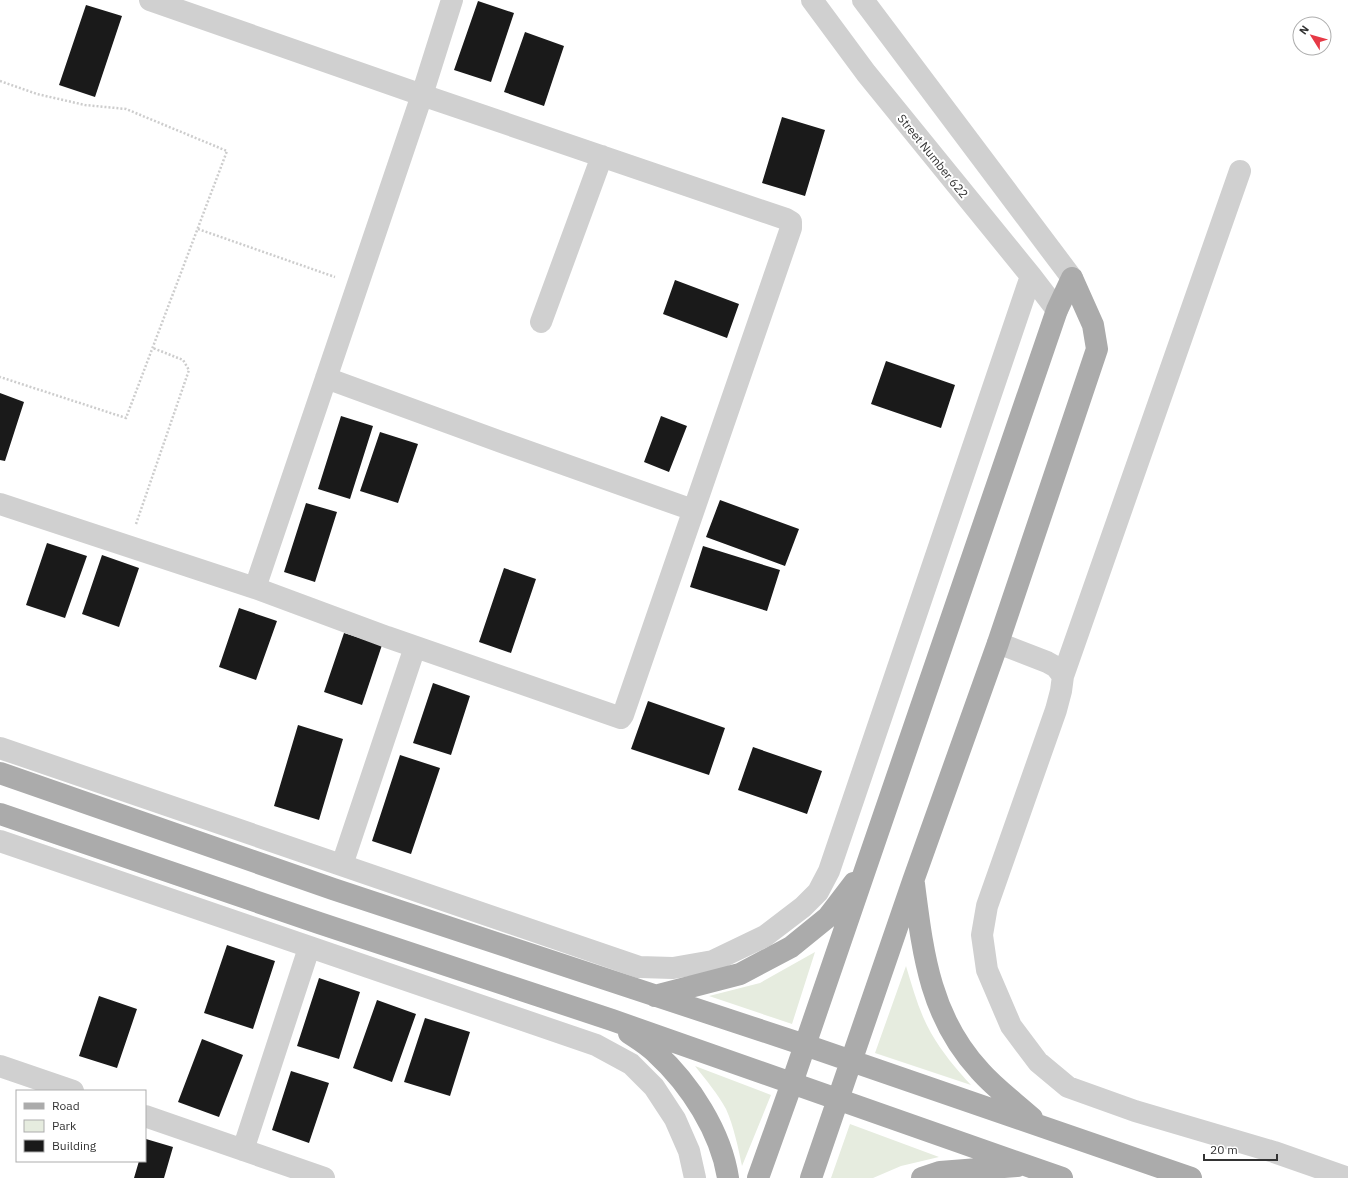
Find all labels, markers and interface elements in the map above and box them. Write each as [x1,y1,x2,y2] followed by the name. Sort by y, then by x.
[1292,16,1332,56] north arrow
[1296,23,1312,37] text: N
[894,111,972,201] street label: Street Number 622
[16,1090,146,1162] legend
[52,1098,80,1113] text: Road
[52,1118,77,1133] text: Park
[1204,1136,1277,1162] scale bar
[52,1138,97,1153] text: Building
[1210,1142,1238,1157] text: 20 m

